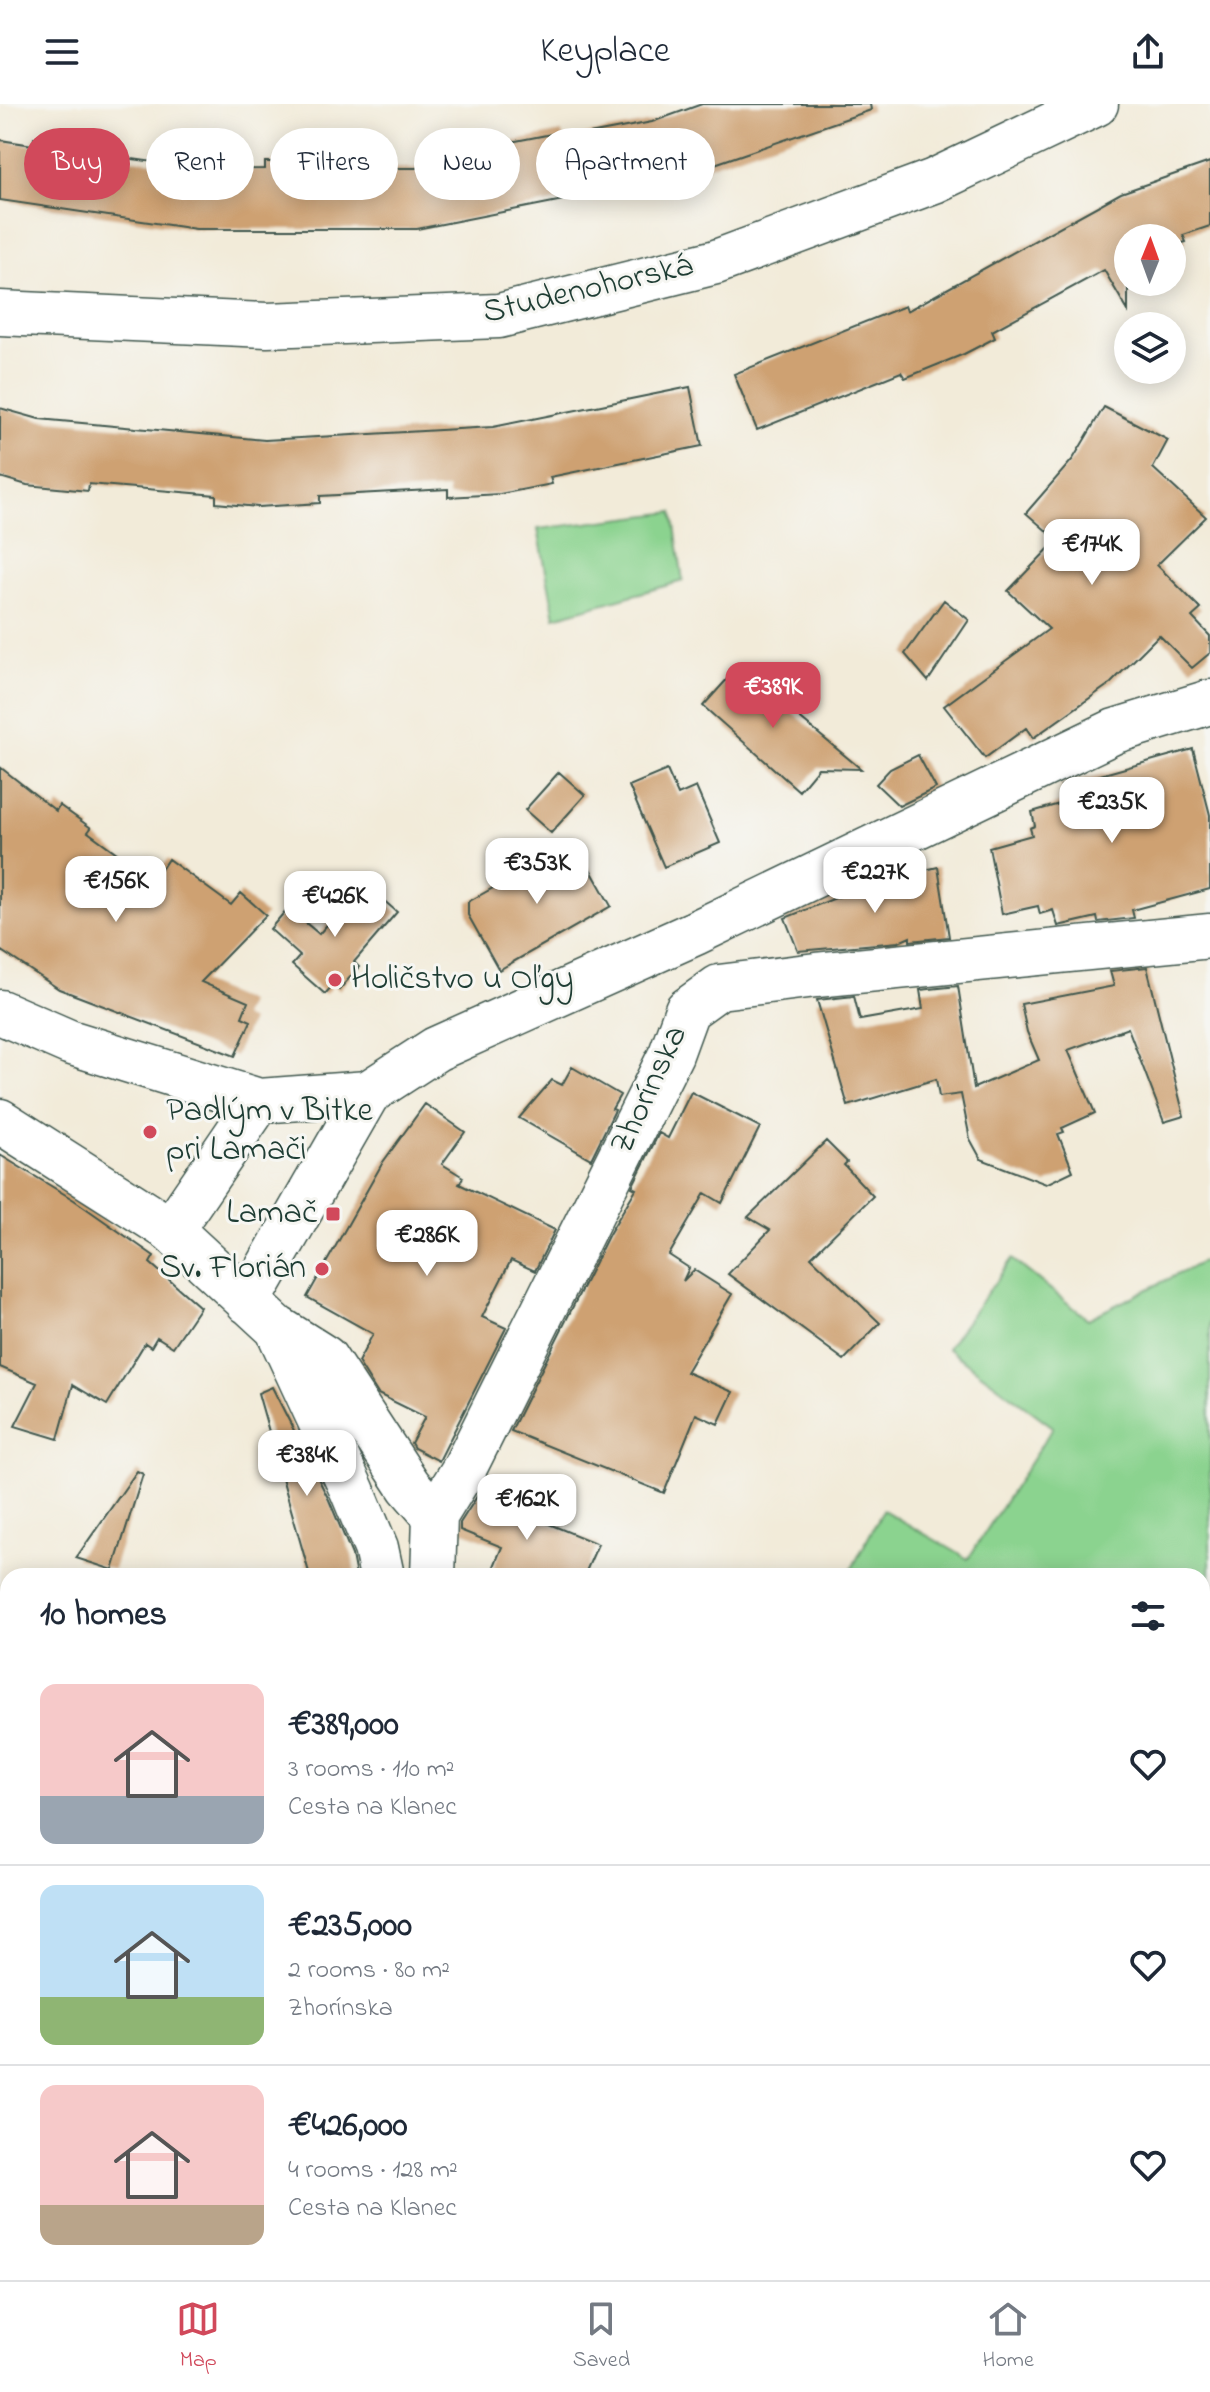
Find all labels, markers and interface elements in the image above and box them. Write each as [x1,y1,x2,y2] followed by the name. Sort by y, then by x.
[540,26,670,79] text: Keyplace
[40,30,84,74] icon: menu
[1126,30,1170,74] icon: share
[24,128,130,200] chip: Buy
[146,128,254,200] chip: Rent
[270,128,398,200] chip: Filters
[414,128,520,200] chip: New
[536,128,715,200] chip: Apartment
[1114,224,1186,296] north arrow
[1114,224,1186,384] map controls
[478,242,698,338] street label: Studenohorská
[1114,312,1186,384] button: layers
[1036,519,1148,587] pin: €174K
[1062,526,1122,564] text: €174K
[717,662,829,730] pin: €389K
[743,669,803,707] text: €389K
[1056,777,1168,845] pin: €235K
[1077,784,1147,822] text: €235K
[481,838,593,906] pin: €353K
[503,845,571,883] text: €353K
[819,847,931,915] pin: €227K
[841,854,909,892] text: €227K
[60,856,172,924] pin: €156K
[83,863,149,901] text: €156K
[279,871,391,939] pin: €426K
[302,878,368,916] text: €426K
[351,955,574,1005] place label: Holičstvo u Oľgy
[326,971,344,989] marker: Holičstvo u Oľgy
[598,1017,702,1163] street label: Zhorínska
[166,1087,374,1176] place label: Padlým v Bitke pri Lamači
[141,1123,159,1141] marker: Padlým v Bitke pri Lamači
[226,1189,318,1239] place label: Lamač
[324,1205,342,1223] marker: Lamač
[371,1210,483,1278] pin: €286K
[395,1217,459,1255] text: €286K
[160,1244,306,1294] place label: Sv. Florián
[313,1260,331,1278] marker: Sv. Florián
[251,1430,363,1498] pin: €384K
[276,1437,338,1475] text: €384K
[471,1474,583,1542] pin: €162K
[495,1481,559,1519] text: €162K
[40,1591,167,1641] text: 10 homes
[1126,1594,1170,1638] icon: filters
[288,1701,399,1751] text: €389,000
[104,1716,200,1812] icon: home
[1126,1742,1170,1786] icon: heart
[288,1751,454,1789] text: 3 rooms · 110 m²
[288,1789,457,1827] text: Cesta na Klanec
[288,1902,412,1952] text: €235,000
[104,1917,200,2013] icon: home
[1126,1943,1170,1987] icon: heart
[288,1952,450,1990] text: 2 rooms · 80 m²
[288,1990,393,2028] text: Zhorínska
[288,2102,407,2152] text: €426,000
[104,2117,200,2213] icon: home
[1126,2143,1170,2187] icon: heart
[288,2152,458,2190] text: 4 rooms · 128 m²
[288,2190,457,2228] text: Cesta na Klanec
[176,2297,220,2377] tab: Map
[573,2297,630,2377] tab: Saved
[983,2297,1034,2377] tab: Home

